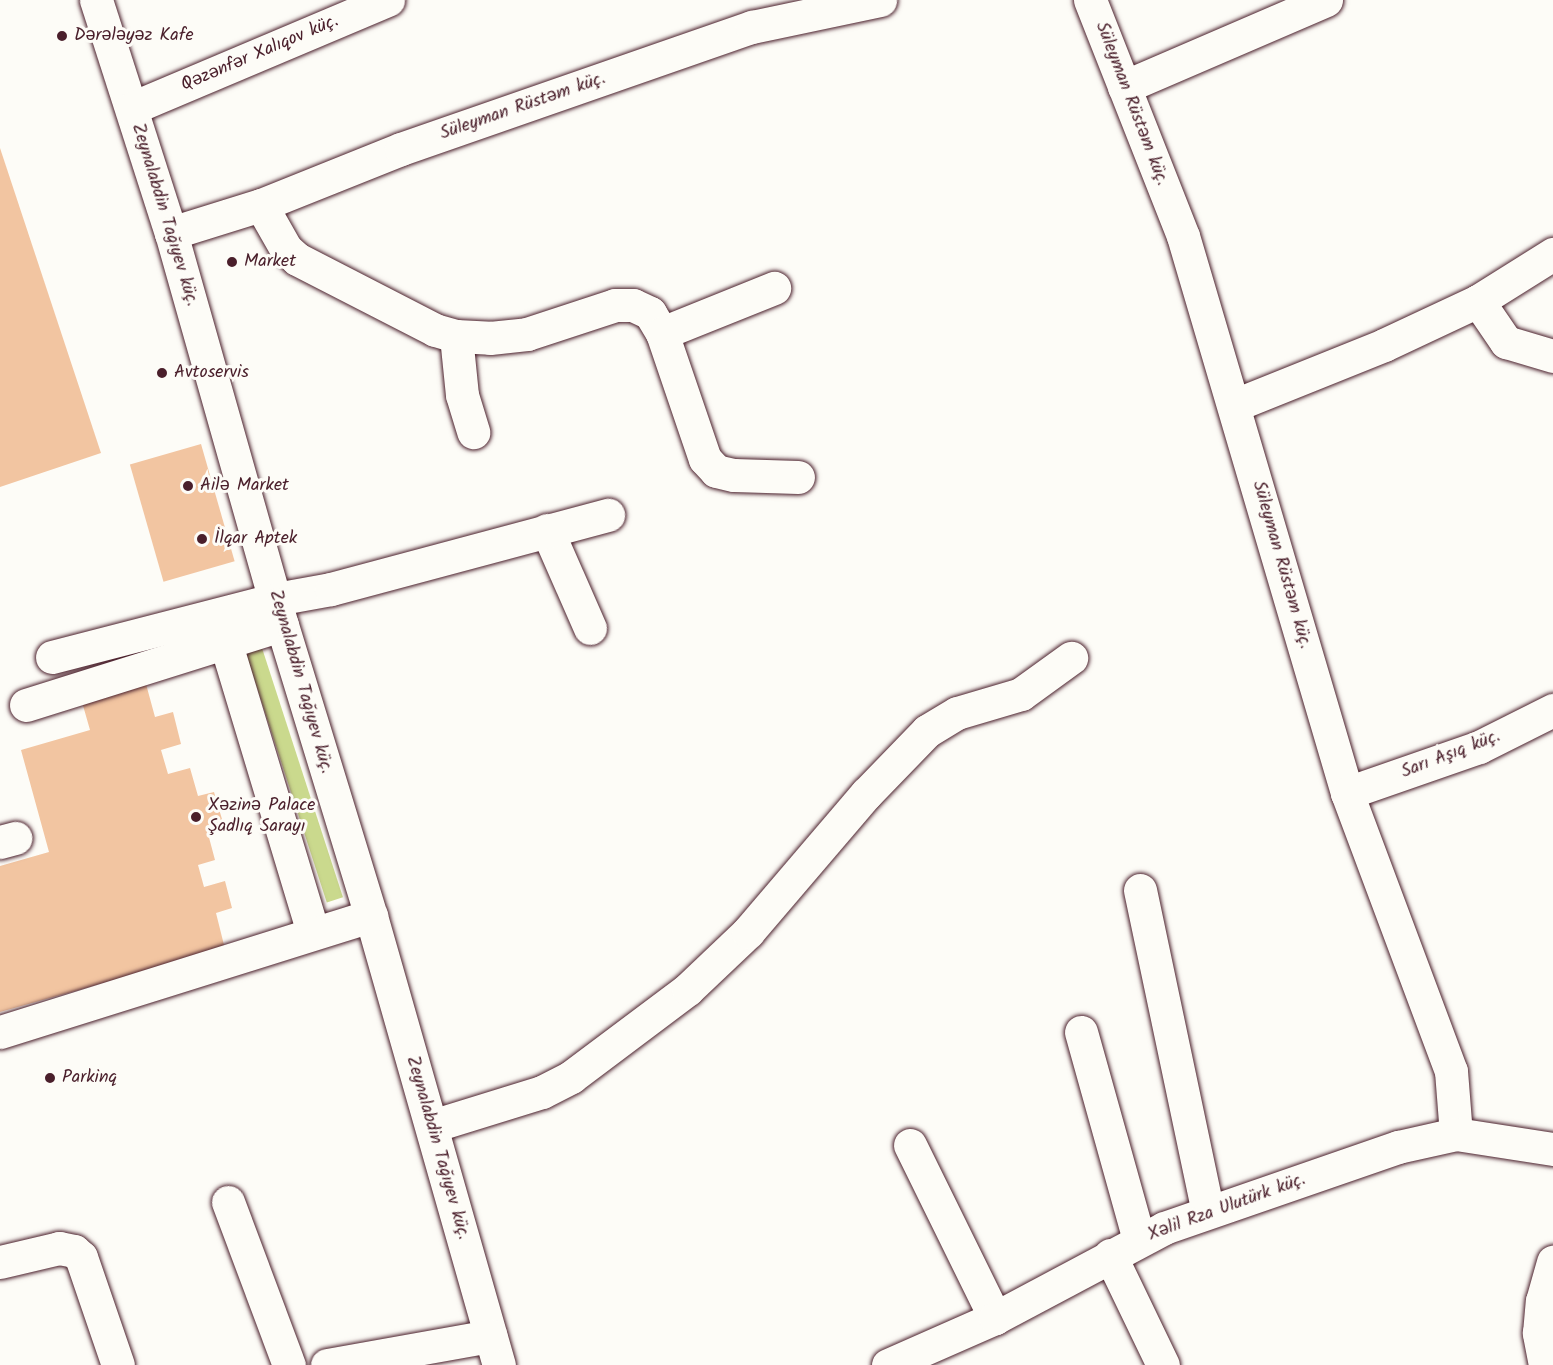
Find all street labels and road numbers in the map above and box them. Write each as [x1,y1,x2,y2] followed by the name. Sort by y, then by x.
[178,11,342,97] street label: Qəzənfər Xalıqov küç.
[1090,19,1172,189] street label: Süleyman Rüstəm küç.
[438,69,608,145] street label: Süleyman Rüstəm küç.
[126,121,202,309] street label: Zeynalabdin Tağıyev küç.
[1247,479,1315,651] street label: Süleyman Rüstəm küç.
[263,588,337,776] street label: Zeynalabdin Tağıyev küç.
[1398,726,1504,784] street label: Sarı Aşıq küç.
[400,1054,474,1242] street label: Zeynalabdin Tağıyev küç.
[1145,1169,1309,1247] street label: Xəlil Rza Ulutürk küç.

